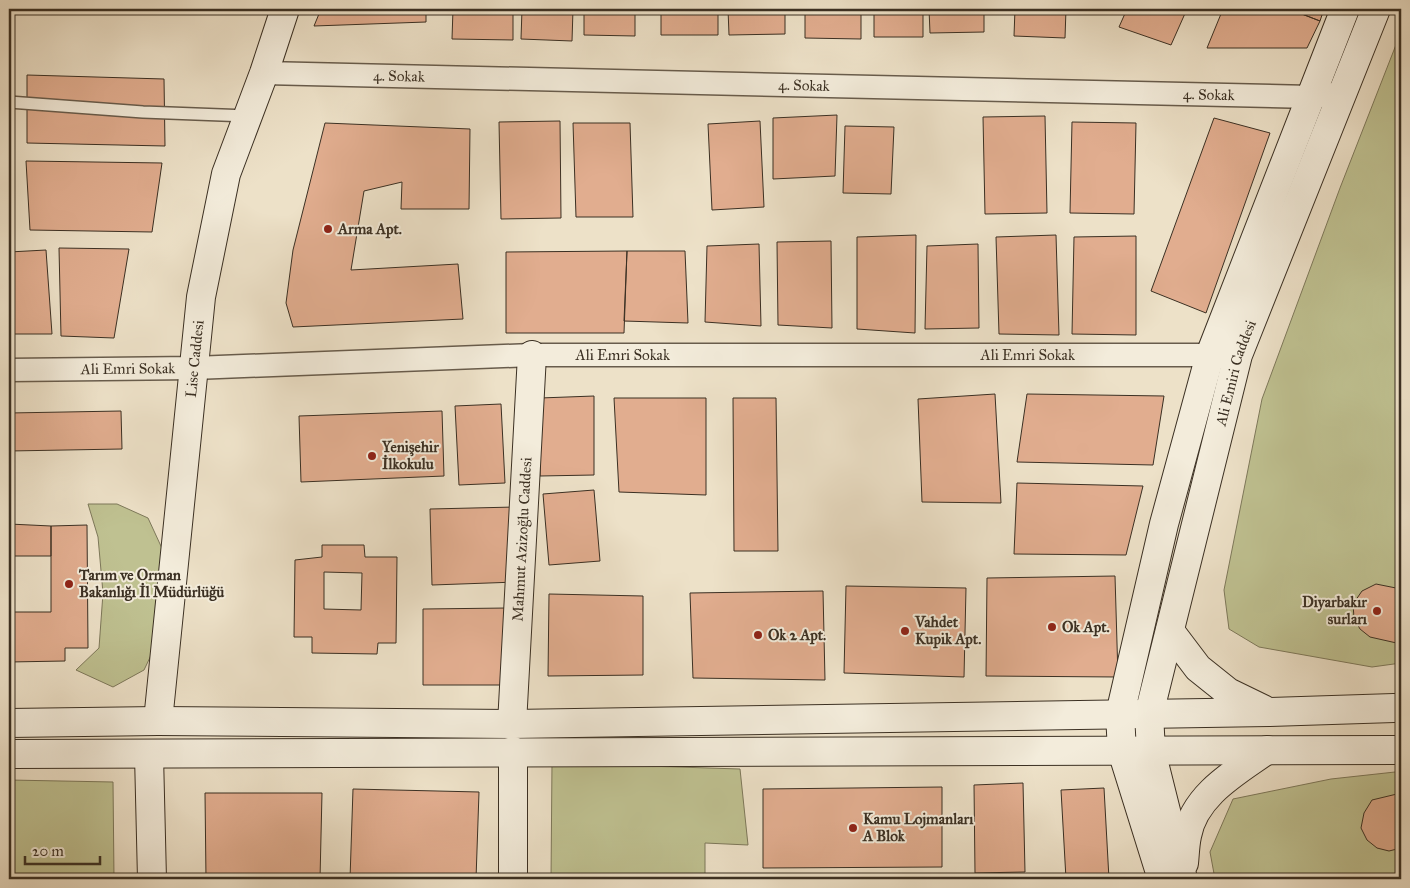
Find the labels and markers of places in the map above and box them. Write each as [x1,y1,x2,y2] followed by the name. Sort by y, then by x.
[337,220,402,239] place label: Arma Apt.
[322,223,334,235] marker: Arma Apt.
[381,438,439,473] place label: Yenişehir İlkokulu
[366,450,378,462] marker: Yenişehir İlkokulu
[78,566,224,602] place label: Tarım ve Orman Bakanlığı İl Müdürlüğü
[63,578,75,590] marker: Tarım ve Orman Bakanlığı İl Müdürlüğü
[1302,593,1368,628] place label: Diyarbakır surları
[1371,605,1383,617] marker: Diyarbakır surları
[914,613,981,649] place label: Vahdet Kupik Apt.
[1062,618,1110,637] place label: Ok Apt.
[1046,621,1058,633] marker: Ok Apt.
[899,625,911,637] marker: Vahdet Kupik Apt.
[768,626,826,645] place label: Ok 2 Apt.
[752,629,764,641] marker: Ok 2 Apt.
[862,810,974,845] place label: Kamu Lojmanları A Blok
[847,822,859,834] marker: Kamu Lojmanları A Blok

